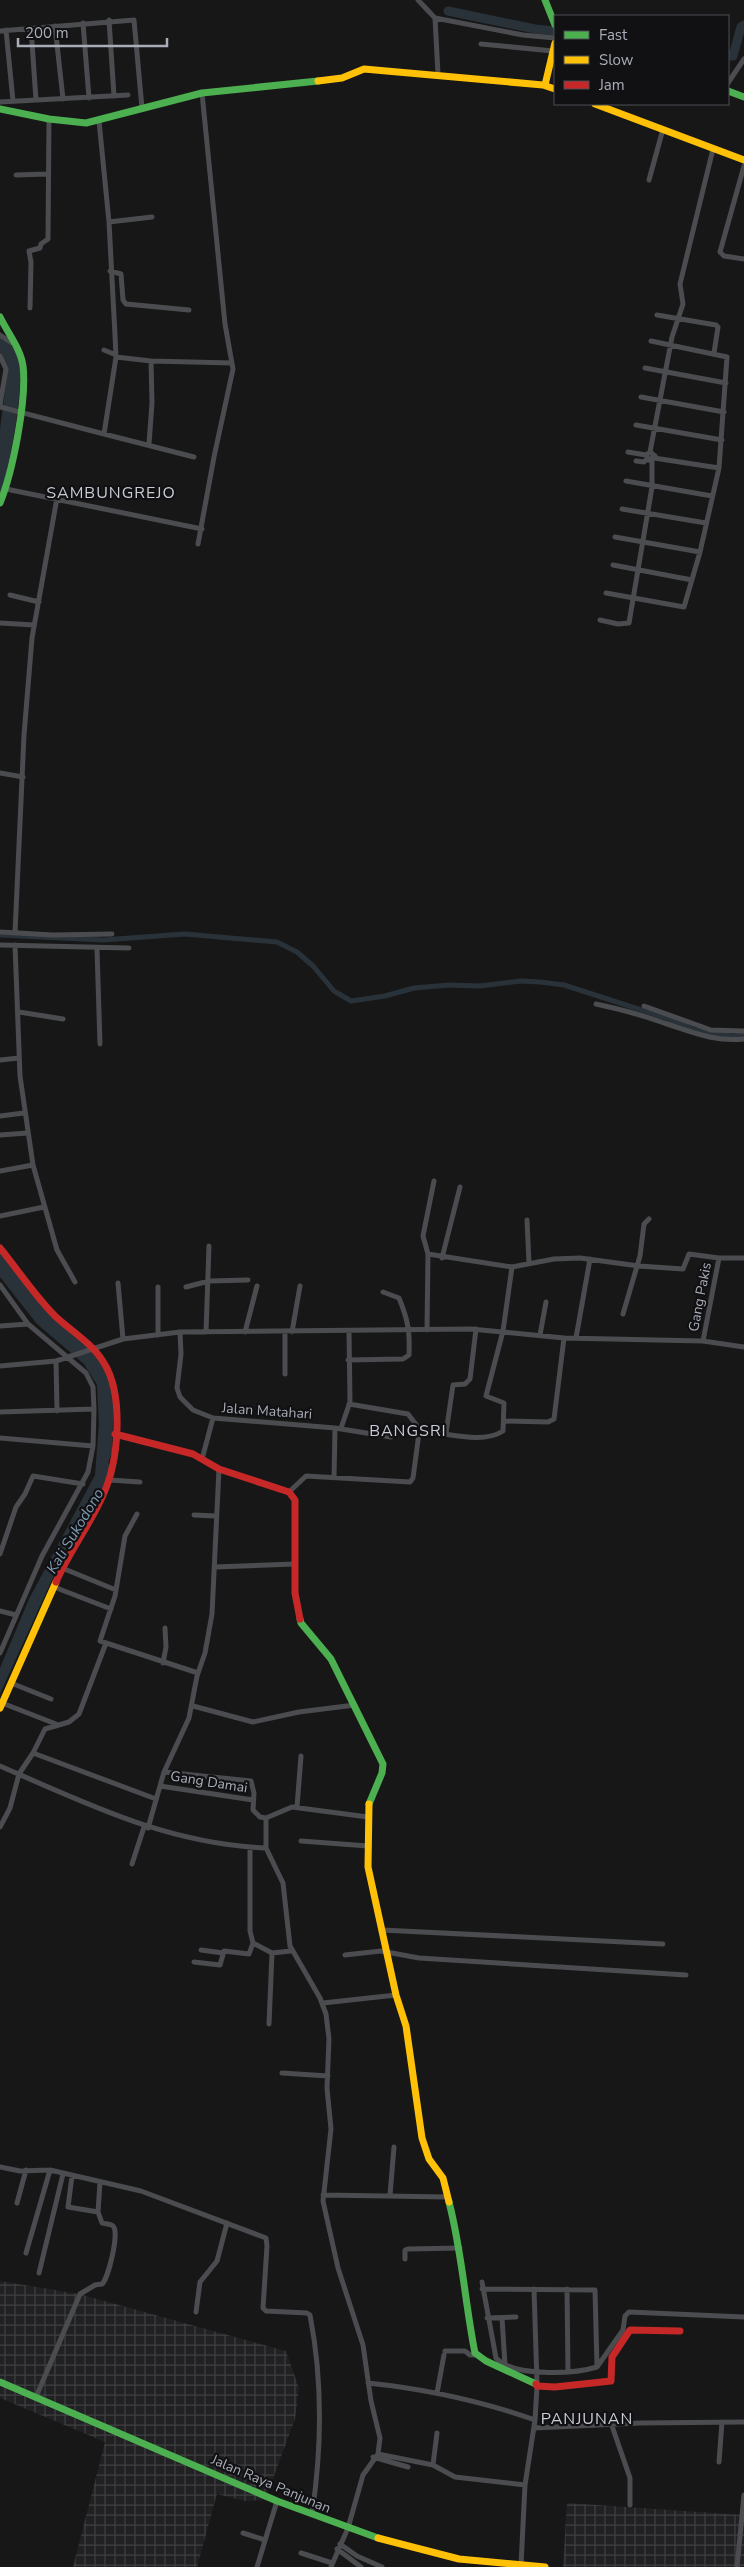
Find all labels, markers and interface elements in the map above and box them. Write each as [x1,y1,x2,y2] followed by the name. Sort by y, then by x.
[18,15,166,47] scale bar
[554,15,729,105] legend
[25,23,69,43] text: 200 m
[599,25,628,45] text: Fast
[599,50,634,70] text: Slow
[598,75,625,95] text: Jam
[46,482,176,504] district label: SAMBUNGREJO
[684,1260,716,1333] street label: Gang Pakis
[220,1398,313,1424] street label: Jalan Matahari
[369,1420,447,1442] district label: BANGSRI
[42,1485,108,1577] water label: Kali Sukodono
[169,1767,249,1797] street label: Gang Damai
[541,2408,633,2430] district label: PANJUNAN
[207,2450,334,2518] street label: Jalan Raya Panjunan

